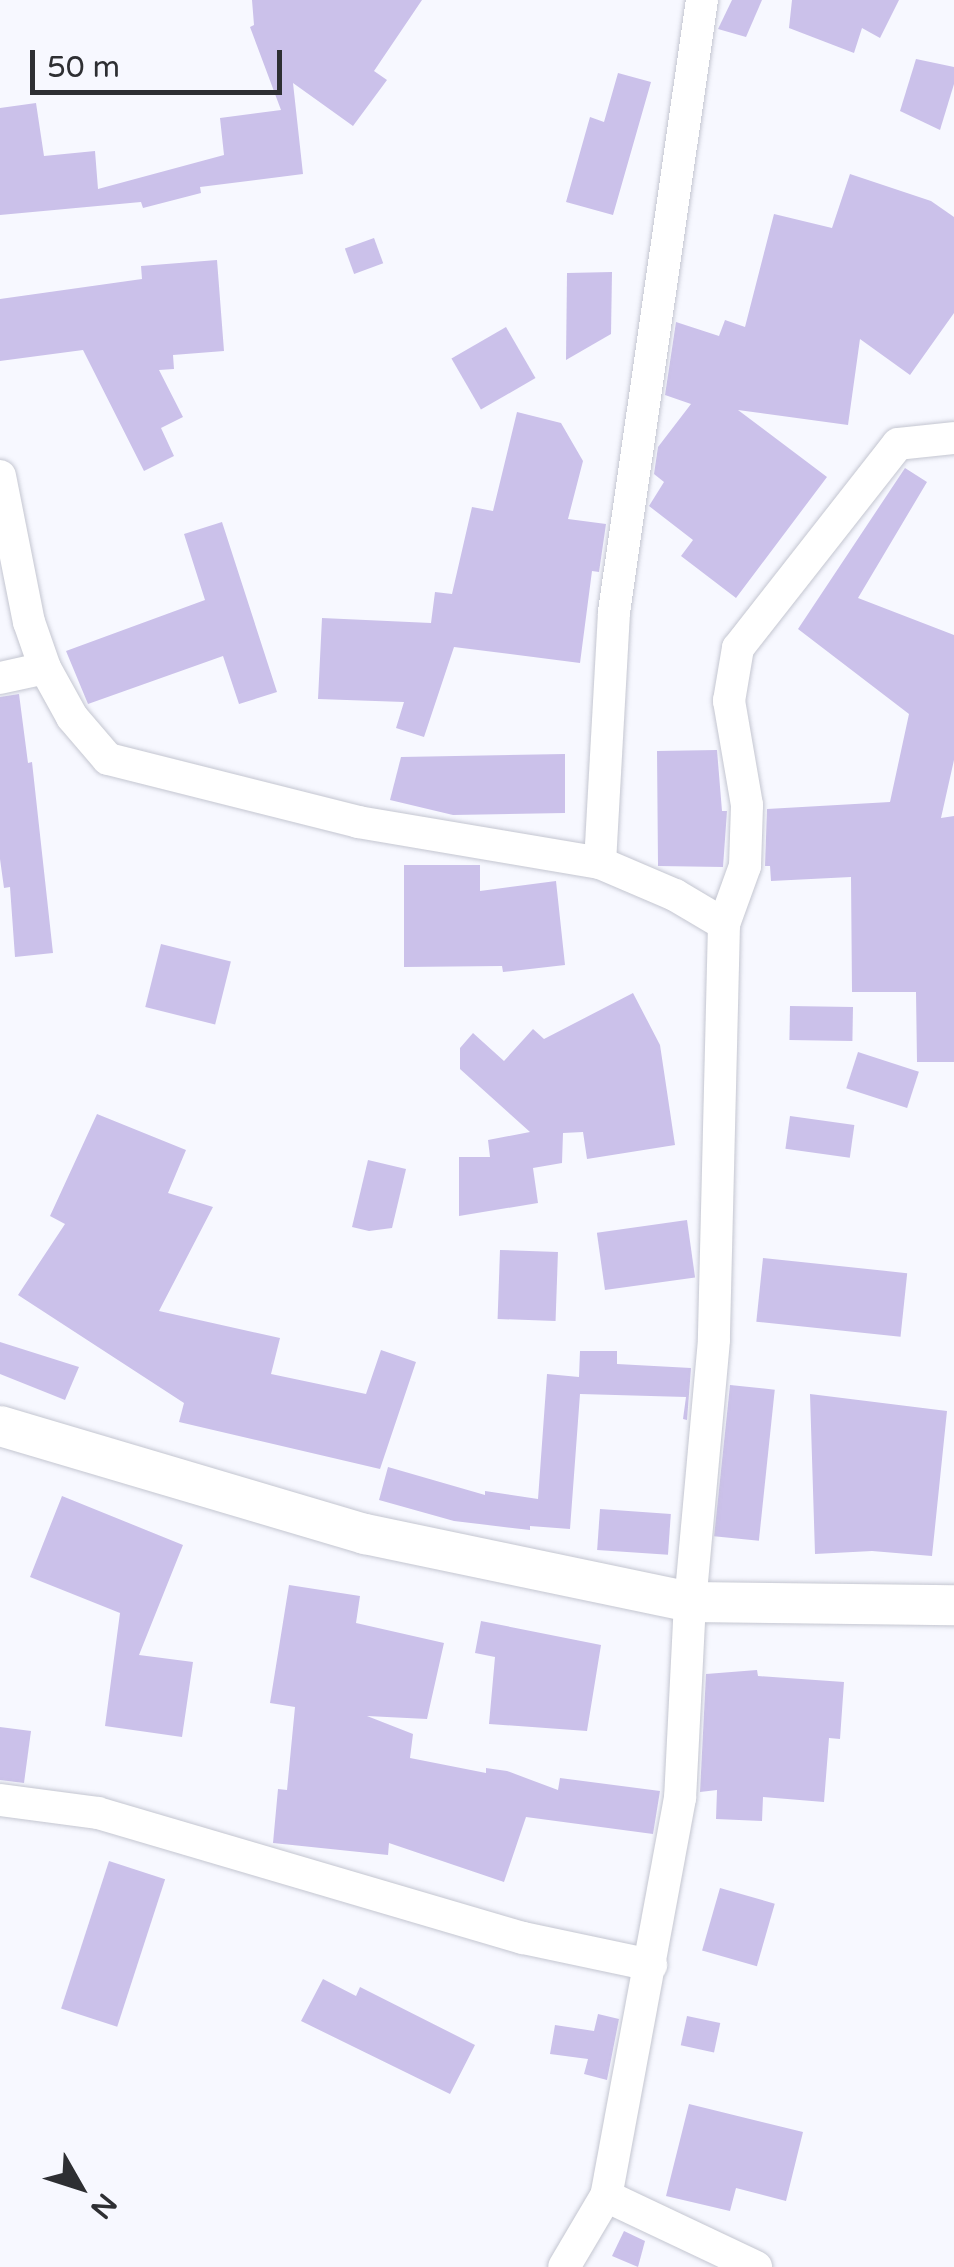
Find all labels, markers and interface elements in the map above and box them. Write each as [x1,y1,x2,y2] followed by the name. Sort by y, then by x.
[35,30,288,92] scale bar
[47,49,120,86] text: 50 m
[30,2137,130,2237] north arrow
[83,2186,124,2225] text: N

